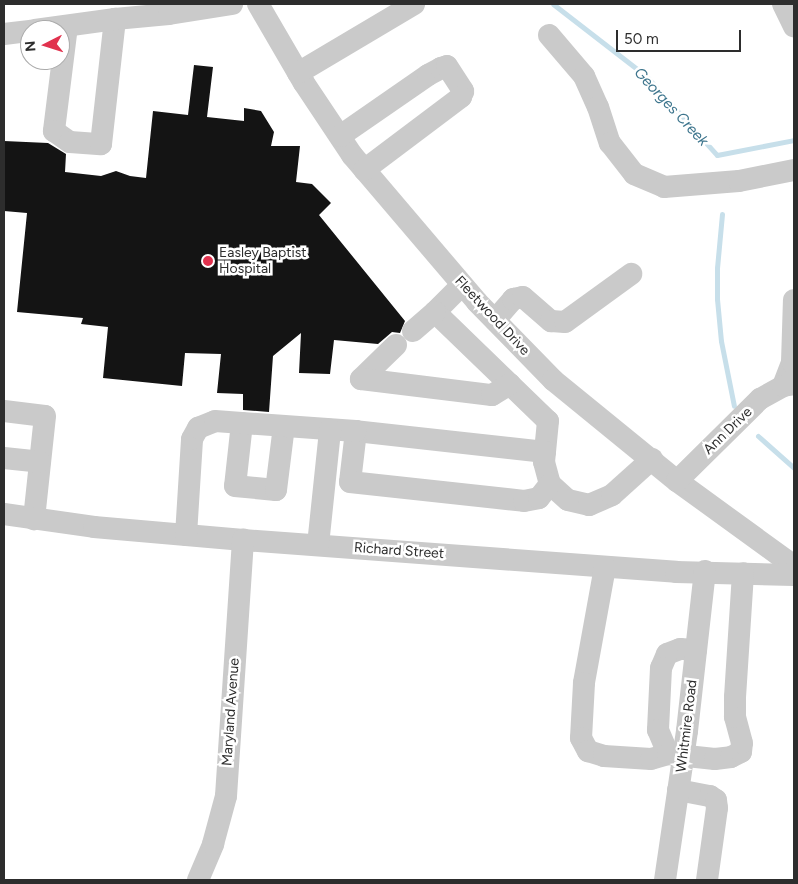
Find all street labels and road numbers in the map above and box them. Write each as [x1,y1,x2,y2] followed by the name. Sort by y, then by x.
[451,273,533,359] street label: Fleetwood Drive
[700,404,756,458] street label: Ann Drive
[353,539,445,563] street label: Richard Street
[219,657,243,767] street label: Maryland Avenue
[673,679,701,773] street label: Whitmire Road

